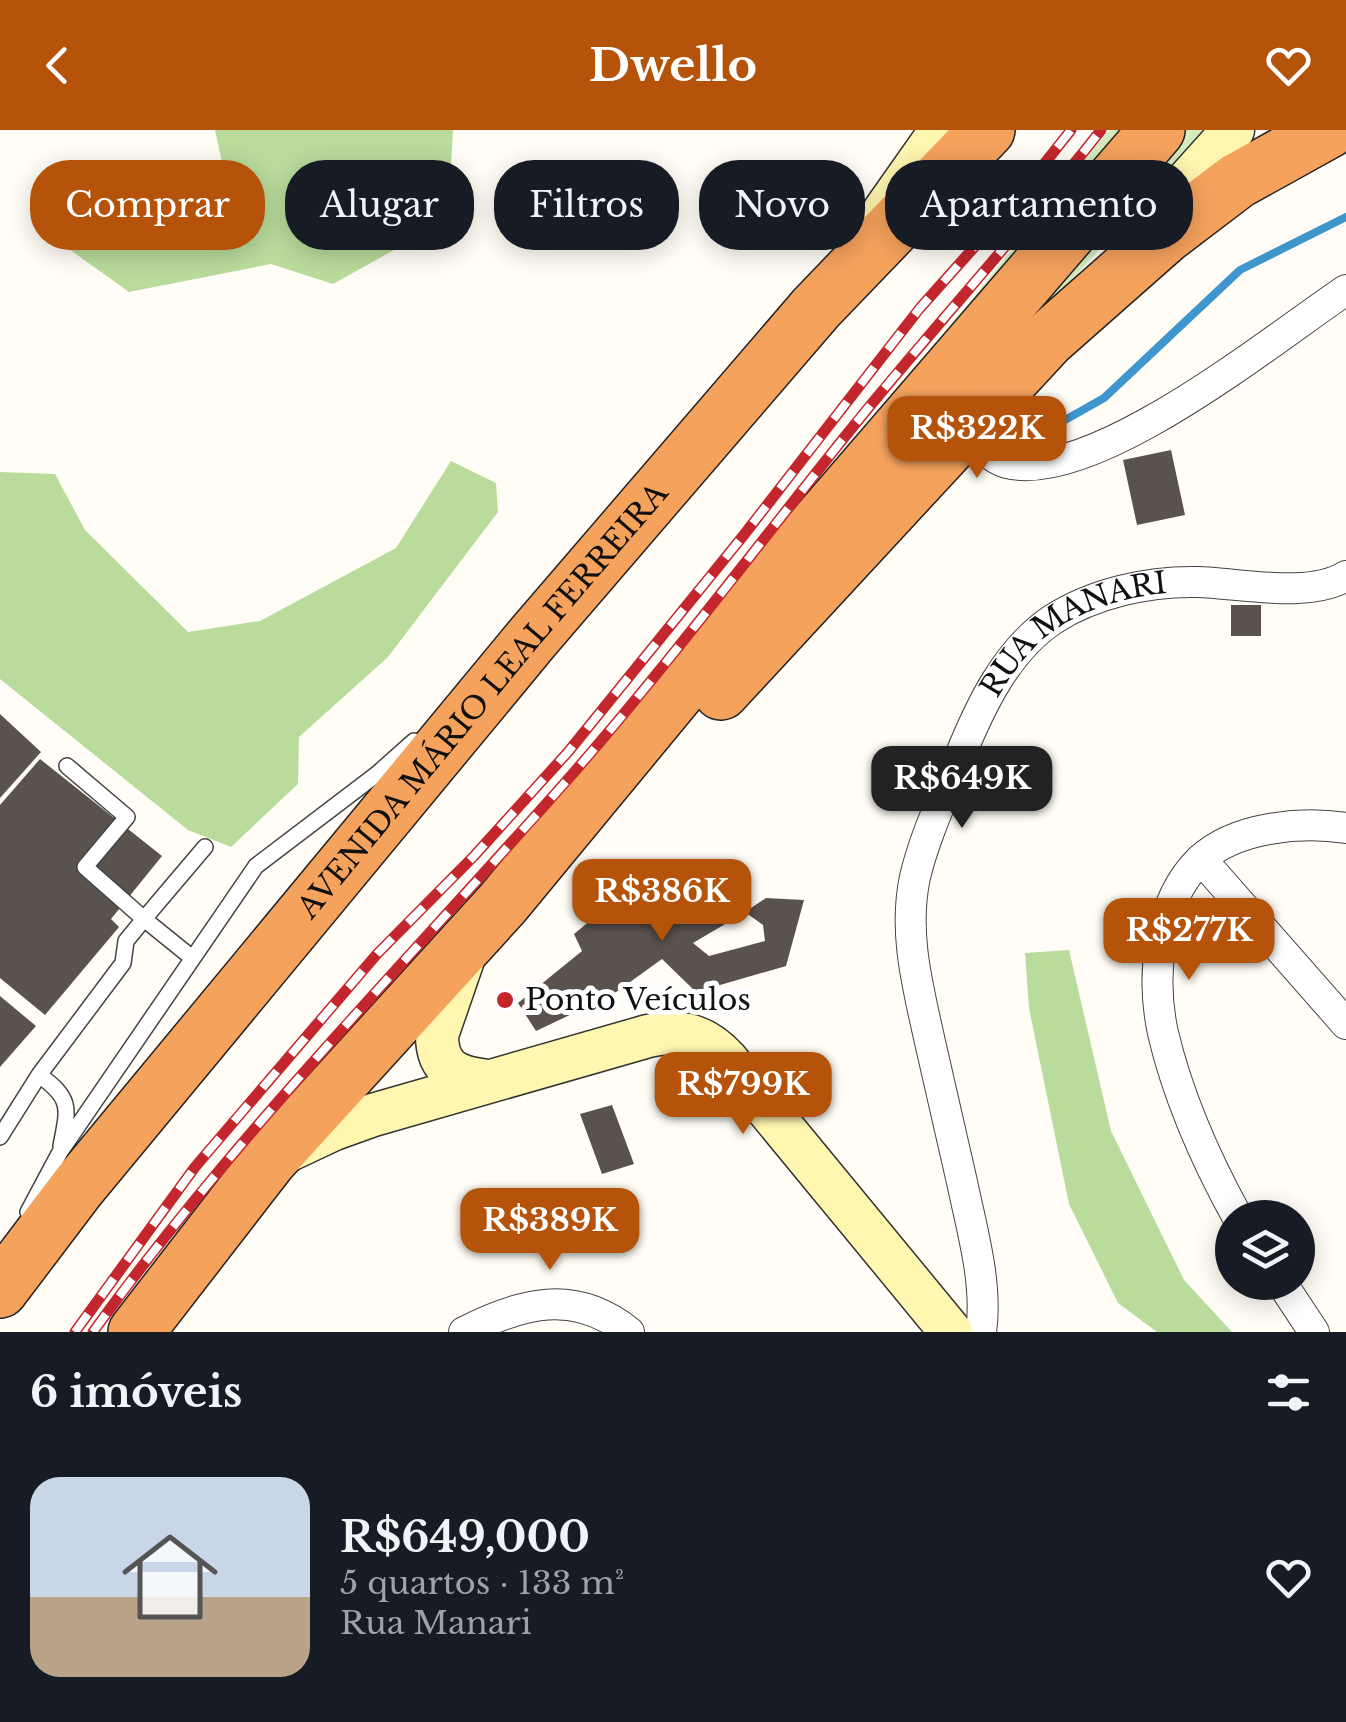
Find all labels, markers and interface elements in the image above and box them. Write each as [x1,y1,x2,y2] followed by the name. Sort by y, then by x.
[589,37,757,93] text: Dwello
[30,38,85,93] icon: back
[1261,38,1316,93] icon: heart
[30,160,265,250] chip: Comprar
[285,160,474,250] chip: Alugar
[494,160,679,250] chip: Filtros
[699,160,865,250] chip: Novo
[885,160,1193,250] chip: Apartamento
[896,396,1058,481] pin: R$322K
[909,408,1045,448] text: R$322K
[289,474,676,926] street label: AVENIDA MÁRIO LEAL FERREIRA
[972,564,1168,703] street label: RUA MANARI
[881,746,1043,831] pin: R$649K
[893,758,1031,798] text: R$649K
[581,859,743,944] pin: R$386K
[594,871,730,911] text: R$386K
[1108,898,1270,983] pin: R$277K
[1125,910,1253,950] text: R$277K
[525,981,751,1018] place label: Ponto Veículos
[494,989,516,1011] marker: Ponto Veículos
[662,1052,824,1137] pin: R$799K
[677,1064,809,1104] text: R$799K
[469,1188,631,1273] pin: R$389K
[482,1200,618,1240] text: R$389K
[1215,1200,1315,1300] map controls
[1215,1200,1315,1300] button: layers
[1261,1365,1316,1420] icon: filters
[30,1366,242,1418] text: 6 imóveis
[340,1511,590,1563] text: R$649,000
[110,1517,230,1637] icon: home
[1261,1550,1316,1605] icon: heart
[340,1563,624,1603] text: 5 quartos · 133 m²
[340,1603,532,1643] text: Rua Manari

